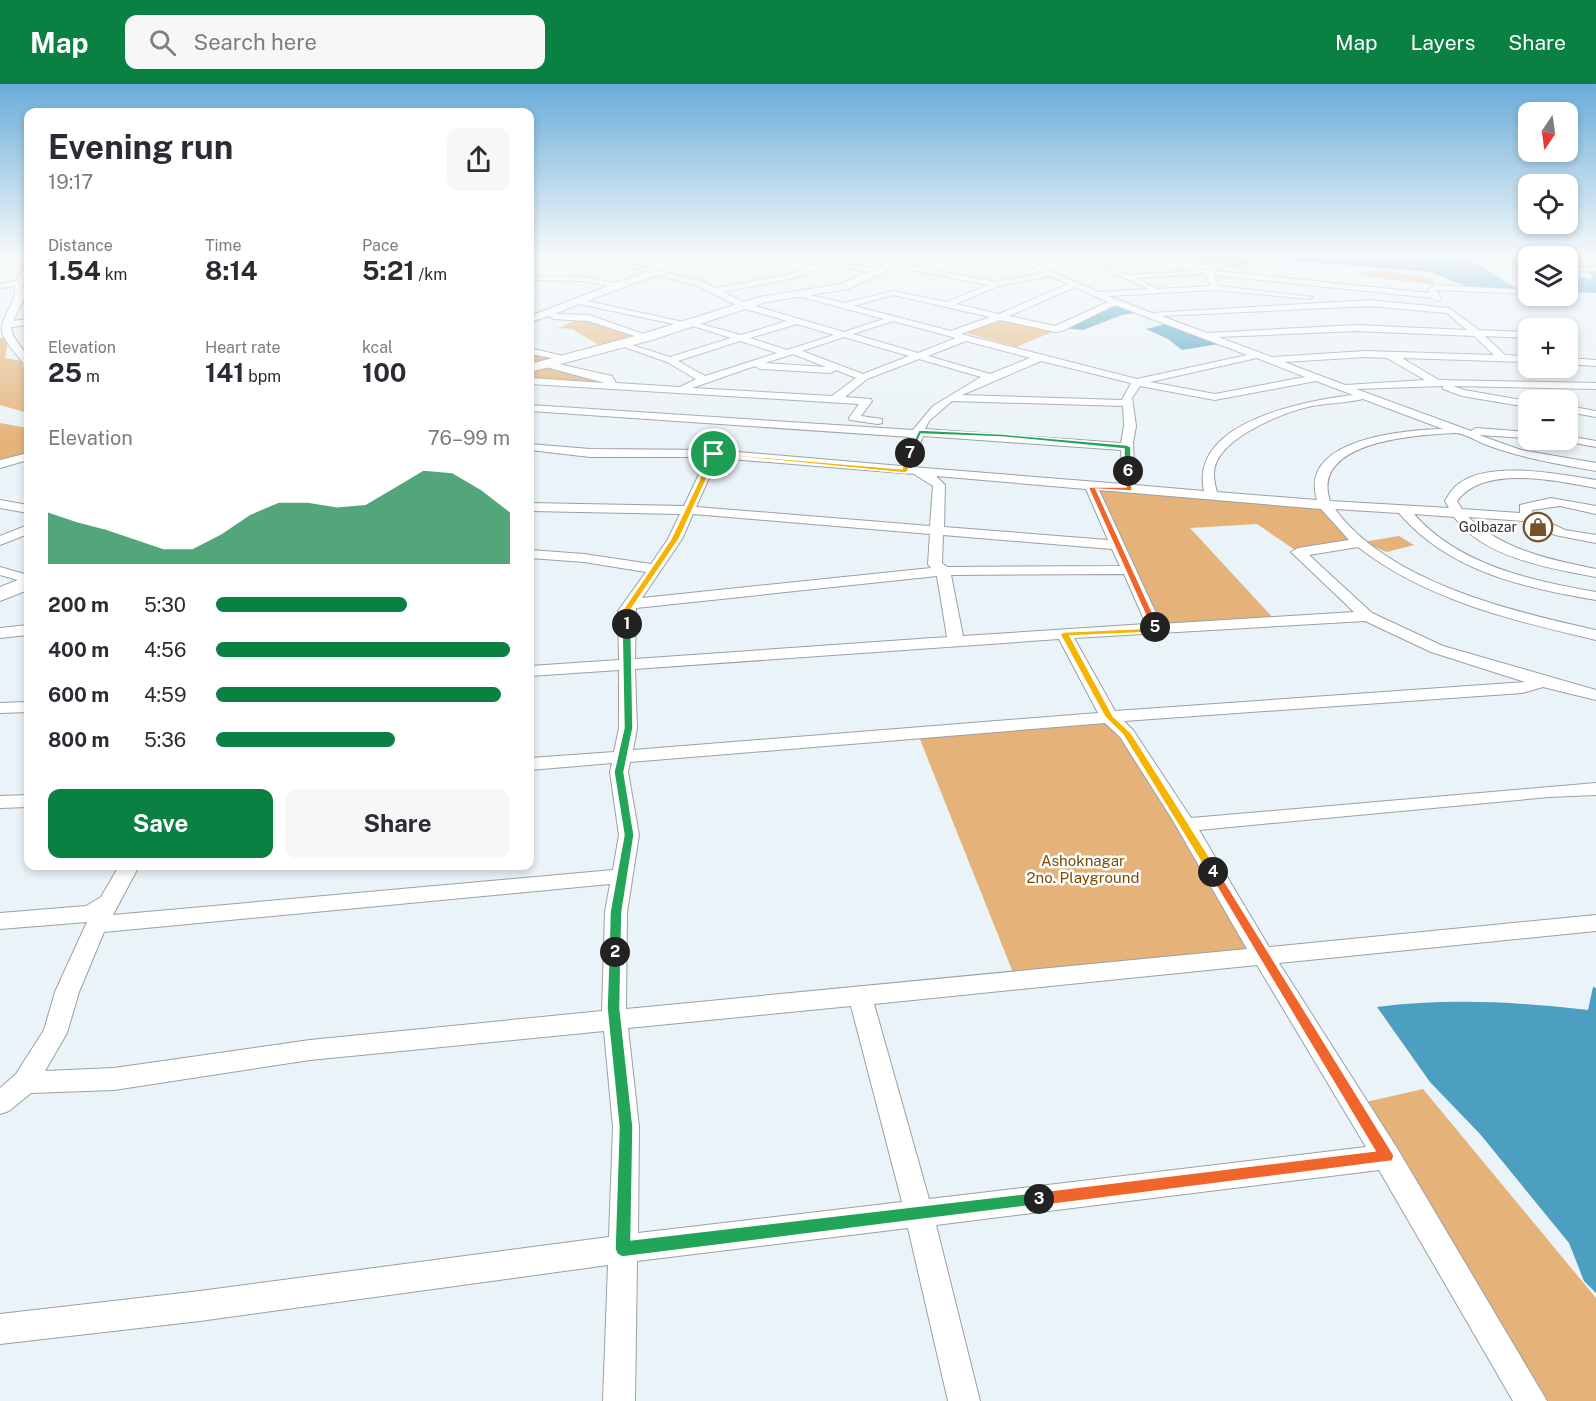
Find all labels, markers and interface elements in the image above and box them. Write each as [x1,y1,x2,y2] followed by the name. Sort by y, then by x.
[125,15,545,69] search box
[30,26,89,59] text: Map
[146,26,179,59] icon: search
[194,29,317,55] text: Search here
[1335,30,1378,55] text: Map
[1411,30,1475,55] text: Layers
[1508,30,1566,55] text: Share
[1518,102,1578,162] north arrow
[1518,102,1578,450] map controls
[48,128,233,166] text: Evening run
[447,128,510,191] button: share
[48,170,93,194] text: 19:17
[1518,174,1578,234] button: locate
[48,236,113,255] text: Distance
[205,236,241,255] text: Time
[362,236,399,255] text: Pace
[1518,246,1578,306] button: layers
[48,255,101,286] text: 1.54
[205,255,258,286] text: 8:14
[362,255,415,286] text: 5:21
[101,265,127,284] text: km
[415,265,447,284] text: /km
[1518,318,1578,378] button: +
[48,338,116,357] text: Elevation
[205,338,281,357] text: Heart rate
[362,338,393,357] text: kcal
[48,357,82,388] text: 25
[205,357,244,388] text: 141
[362,357,407,388] text: 100
[82,367,100,386] text: m
[244,367,281,386] text: bpm
[1518,390,1578,450] button: −
[48,426,133,450] text: Elevation
[428,426,510,450] text: 76–99 m
[688,428,739,479] pin
[697,437,730,470] icon: arrive
[895,438,925,468] pin: 7
[905,443,915,462] text: 7
[1113,456,1143,486] pin: 6
[1123,461,1133,480] text: 6
[1522,511,1554,543] shop icon: Golbazar
[1459,519,1517,535] place label: Golbazar
[48,593,109,617] text: 200 m
[144,593,186,617] text: 5:30
[612,609,642,639] pin: 1
[1140,612,1170,642] pin: 5
[624,614,630,633] text: 1
[1150,617,1160,636] text: 5
[48,638,109,662] text: 400 m
[144,638,186,662] text: 4:56
[48,683,109,707] text: 600 m
[144,683,186,707] text: 4:59
[48,728,110,752] text: 800 m
[144,728,186,752] text: 5:36
[48,789,273,858] button: Save
[285,789,510,858] button: Share
[1027,852,1139,886] park label: Ashoknagar 2no. Playground
[1198,857,1228,887] pin: 4
[1208,862,1218,881] text: 4
[600,937,630,967] pin: 2
[610,942,620,961] text: 2
[1024,1184,1054,1214] pin: 3
[1034,1189,1044,1208] text: 3

